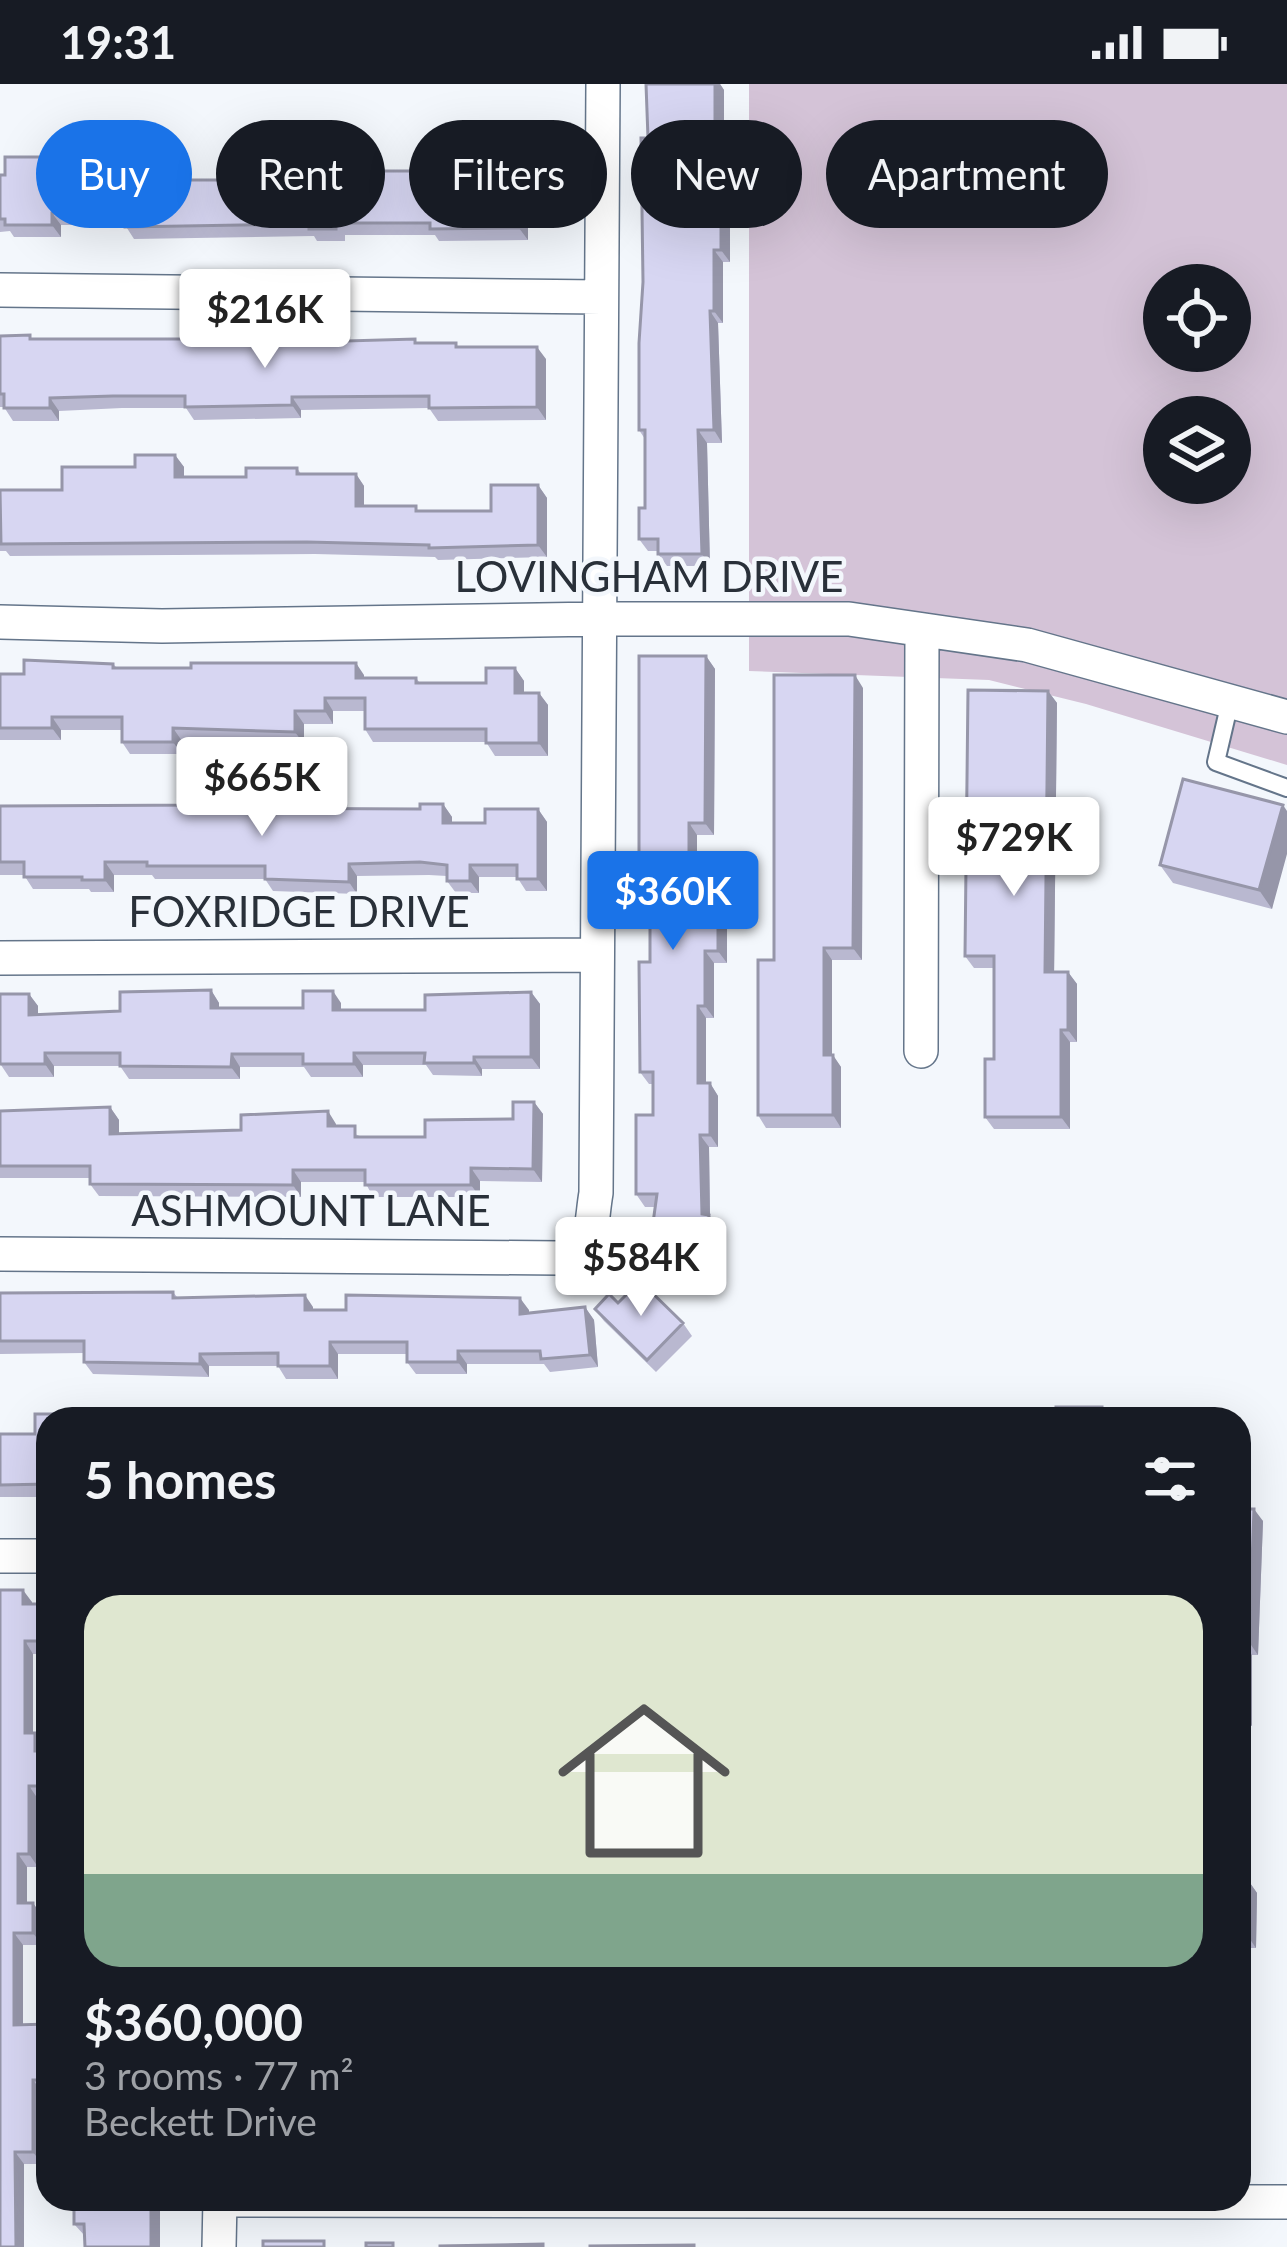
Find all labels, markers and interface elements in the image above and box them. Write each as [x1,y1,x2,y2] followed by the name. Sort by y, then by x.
[60,15,176,69] text: 19:31
[36,120,192,228] chip: Buy
[216,120,385,228] chip: Rent
[409,120,607,228] chip: Filters
[631,120,802,228] chip: New
[826,120,1108,228] chip: Apartment
[1143,264,1251,504] map controls
[1143,264,1251,372] button: locate
[181,269,349,371] pin: $216K
[206,285,324,331] text: $216K
[1143,396,1251,504] button: layers
[455,551,843,601] street label: LOVINGHAM DRIVE
[178,737,346,839] pin: $665K
[203,753,321,799] text: $665K
[930,797,1098,899] pin: $729K
[955,813,1073,859] text: $729K
[589,851,757,953] pin: $360K
[614,867,732,913] text: $360K
[128,886,470,936] street label: FOXRIDGE DRIVE
[131,1185,491,1235] street label: ASHMOUNT LANE
[557,1217,725,1319] pin: $584K
[582,1233,700,1279] text: $584K
[1137,1446,1203,1512] icon: filters
[84,1449,276,1510] text: 5 homes
[536,1673,752,1889] icon: home
[84,1991,303,2052] text: $360,000
[84,2052,354,2098] text: 3 rooms · 77 m²
[84,2098,317,2144] text: Beckett Drive

